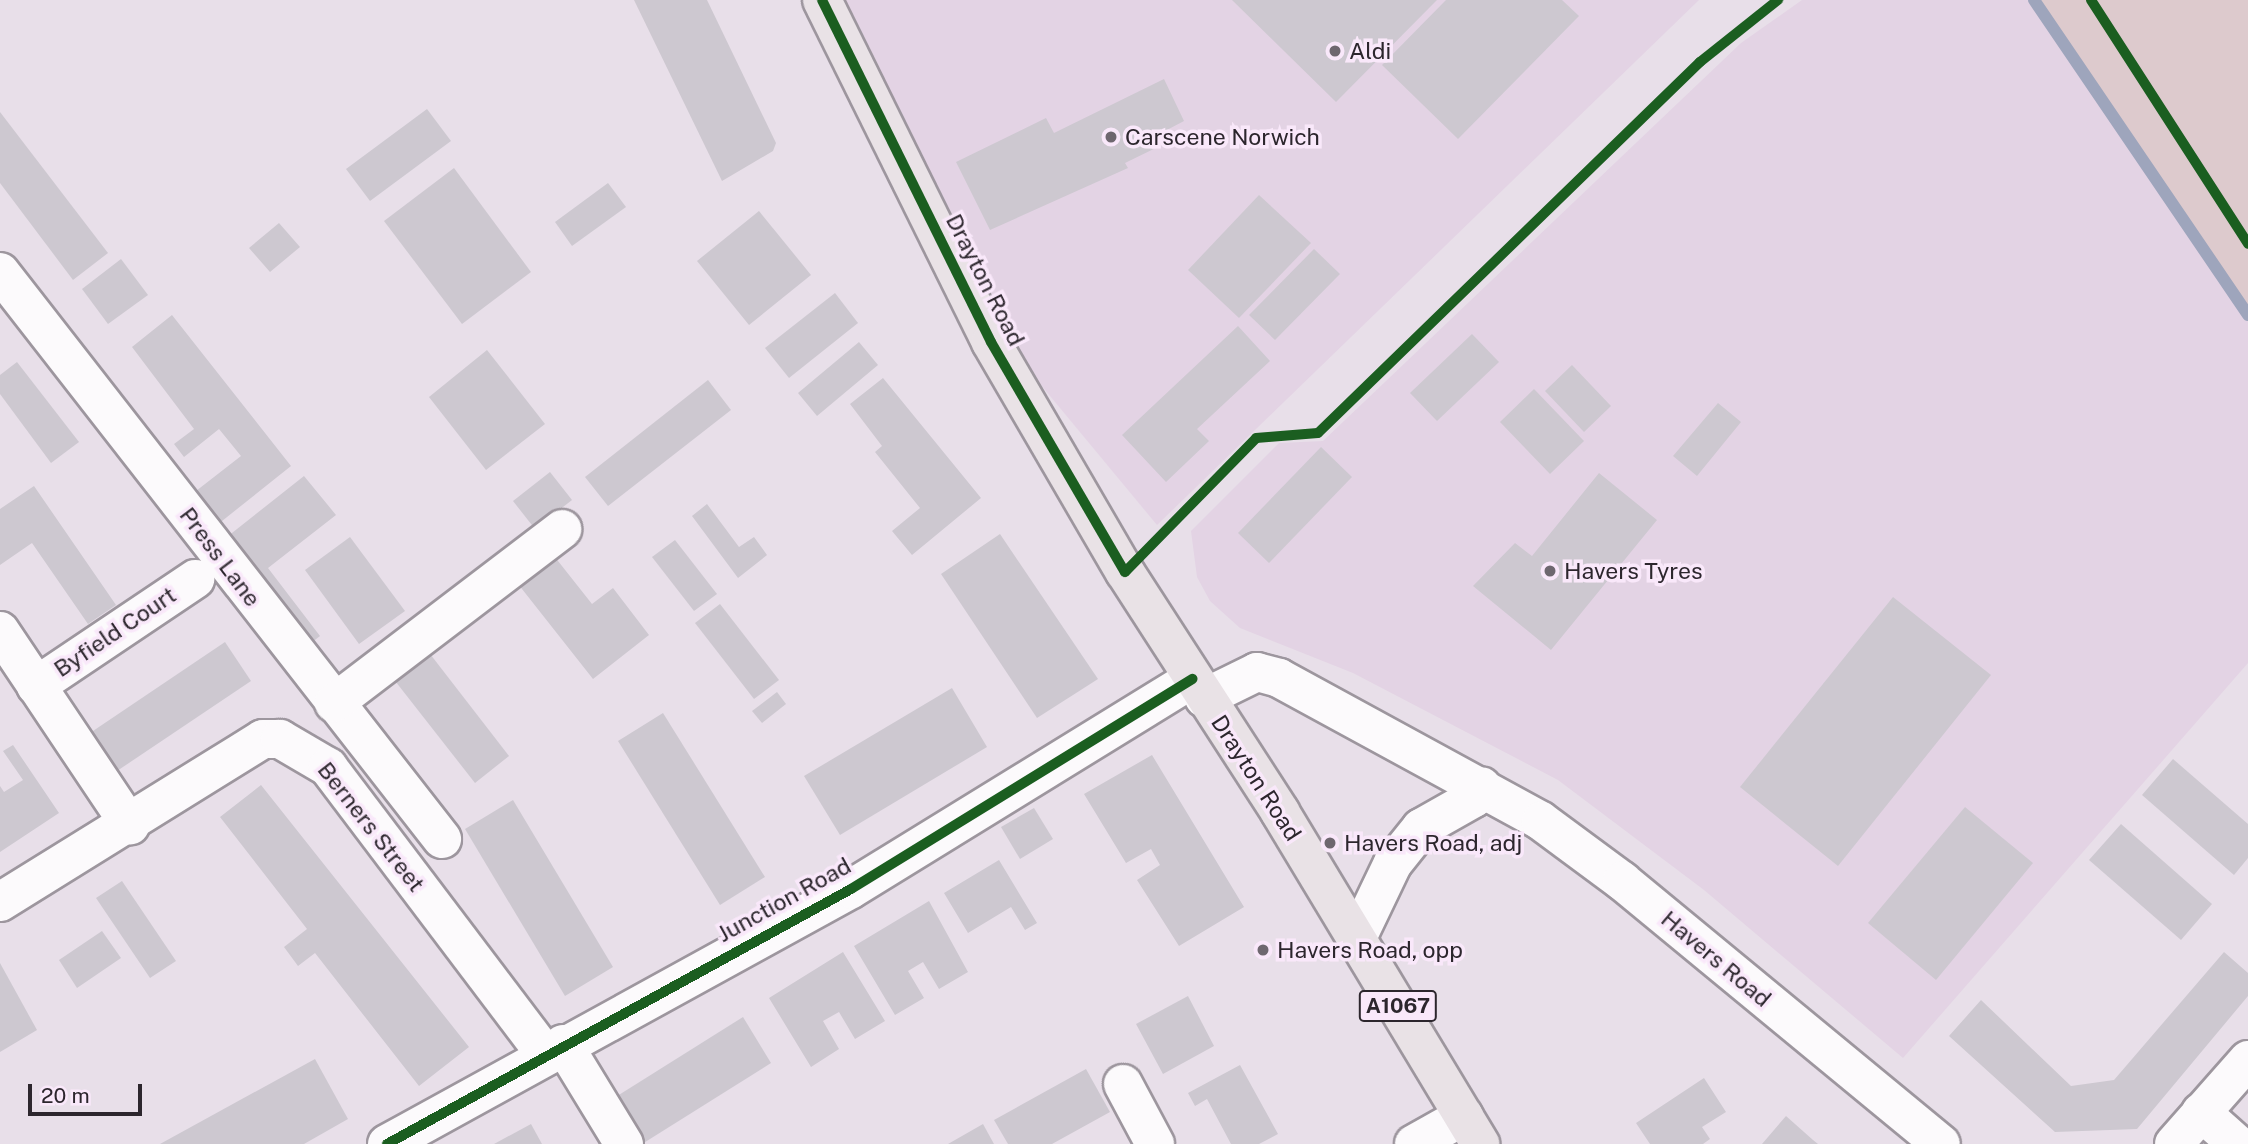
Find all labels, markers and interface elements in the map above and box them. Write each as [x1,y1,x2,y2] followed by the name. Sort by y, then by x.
[1349,37,1391,65] place label: Aldi
[1327,43,1343,59] marker: Aldi
[1125,123,1320,151] place label: Carscene Norwich
[1103,129,1119,145] marker: Carscene Norwich
[940,209,1030,351] street label: Drayton Road
[174,502,266,612] street label: Press Lane
[1564,557,1703,585] place label: Havers Tyres
[1542,563,1558,579] marker: Havers Tyres
[49,581,181,683] street label: Byfield Court
[1205,710,1307,846] street label: Drayton Road
[312,757,430,897] street label: Berners Street
[1344,829,1523,857] place label: Havers Road, adj
[1322,835,1338,851] marker: Havers Road, adj
[712,852,856,948] street label: Junction Road
[1655,905,1777,1013] street label: Havers Road
[1277,936,1463,964] place label: Havers Road, opp
[1255,942,1271,958] marker: Havers Road, opp
[1358,988,1438,1024] road number: A1067
[32,1070,145,1114] scale bar
[41,1083,90,1108] text: 20 m

